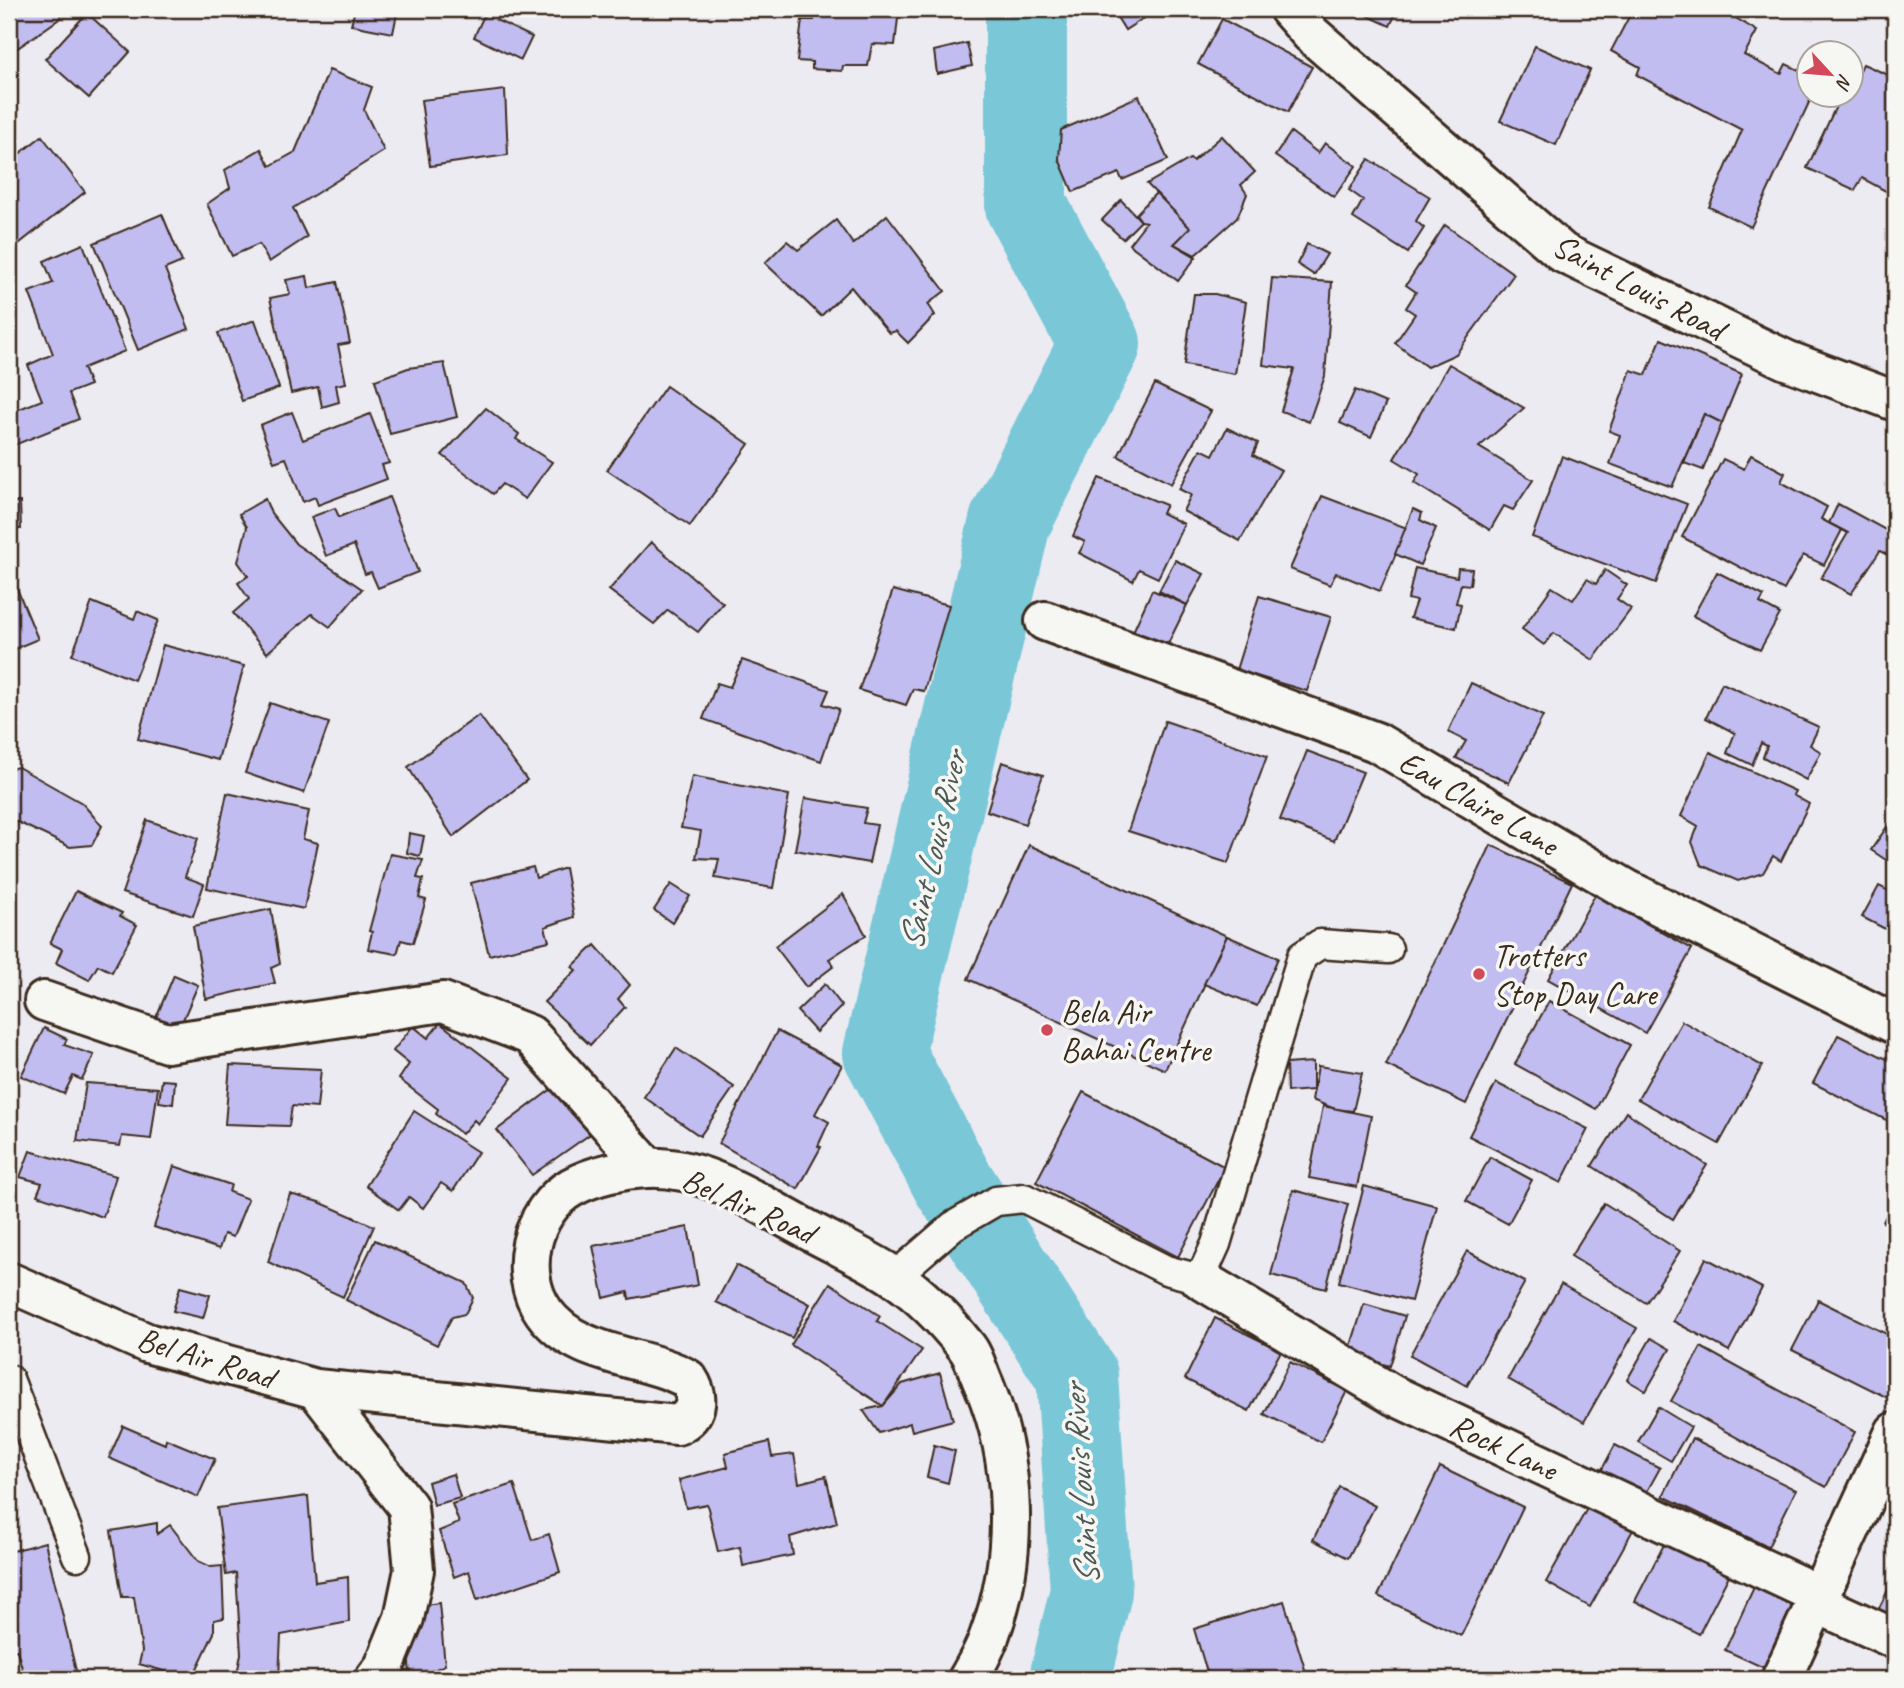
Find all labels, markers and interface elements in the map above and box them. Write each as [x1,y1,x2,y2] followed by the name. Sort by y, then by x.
[1796,38,1866,108] north arrow
[1830,70,1858,94] text: N
[1545,224,1736,352] street label: Saint Louis Road
[1391,740,1568,866] street label: Eau Claire Lane
[888,743,978,954] water label: Saint Louis River
[1493,935,1659,1015] place label: Trotters Stop Day Care
[1471,966,1487,982] marker: Trotters Stop Day Care
[1061,991,1213,1071] place label: Bela Air Bahai Centre
[1039,1022,1055,1038] marker: Bela Air Bahai Centre
[676,1158,826,1256] street label: Bel Air Road
[132,1317,284,1400] street label: Bel Air Road
[1051,1378,1110,1587] water label: Saint Louis River
[1443,1404,1566,1491] street label: Rock Lane

